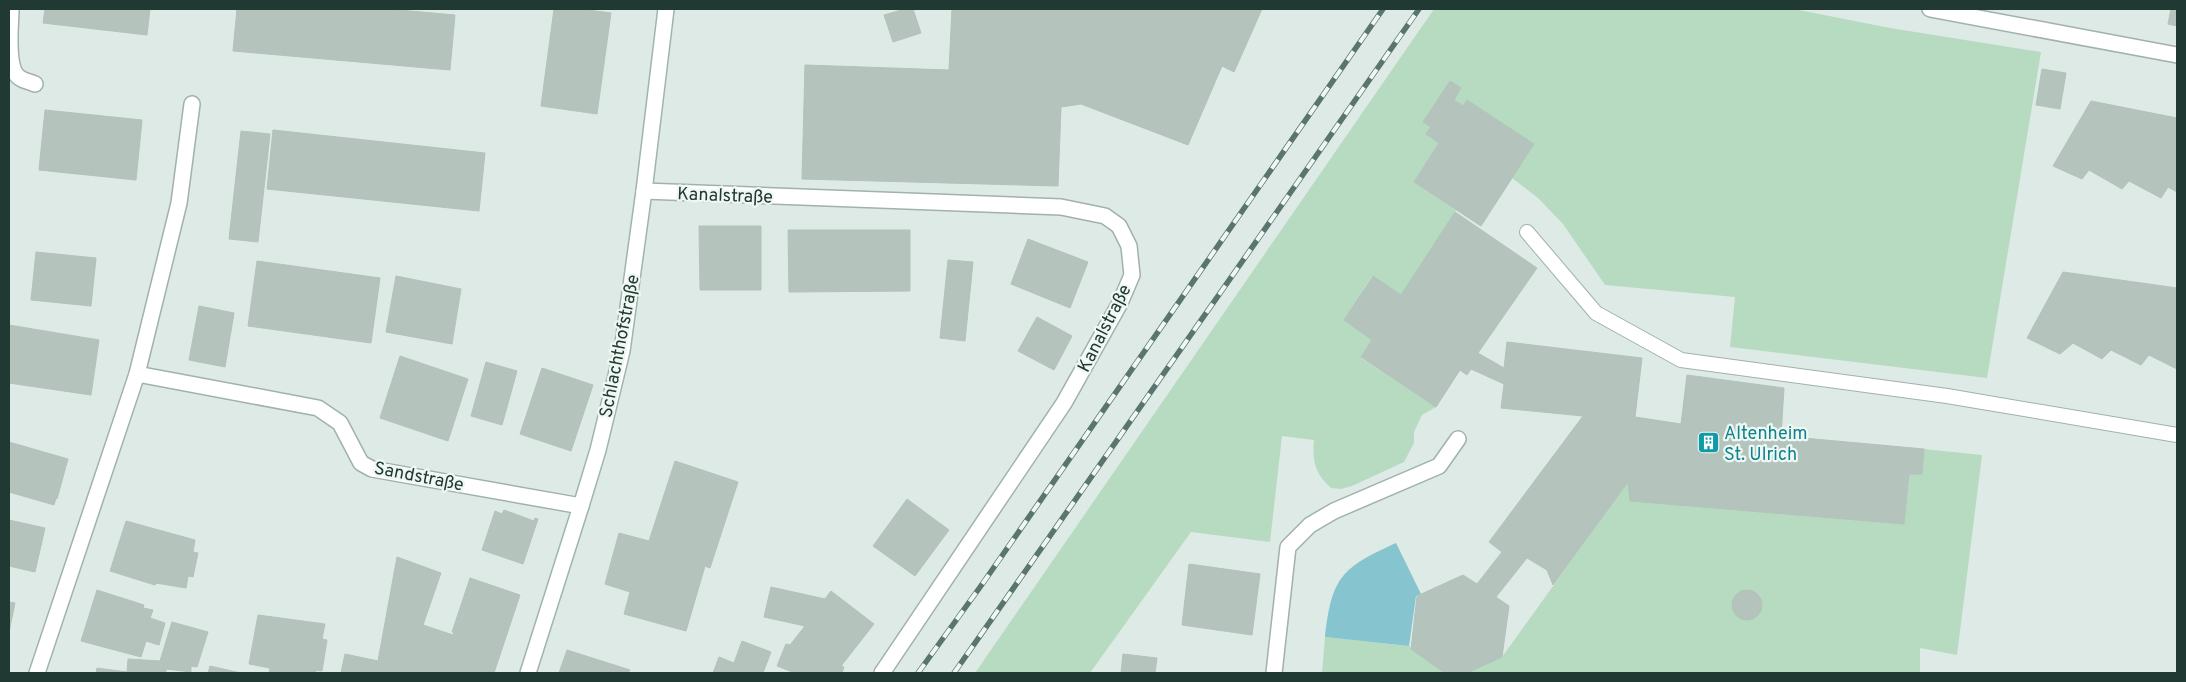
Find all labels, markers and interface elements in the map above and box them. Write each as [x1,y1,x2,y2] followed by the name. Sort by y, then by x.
[677,183,773,210] street label: Kanalstraße
[595,273,646,420] street label: Schlachthofstraße
[1073,281,1137,377] street label: Kanalstraße
[1724,423,1807,467] place label: Altenheim St. Ulrich
[1696,431,1720,455] building icon: Altenheim St. Ulrich
[372,457,466,497] street label: Sandstraße

